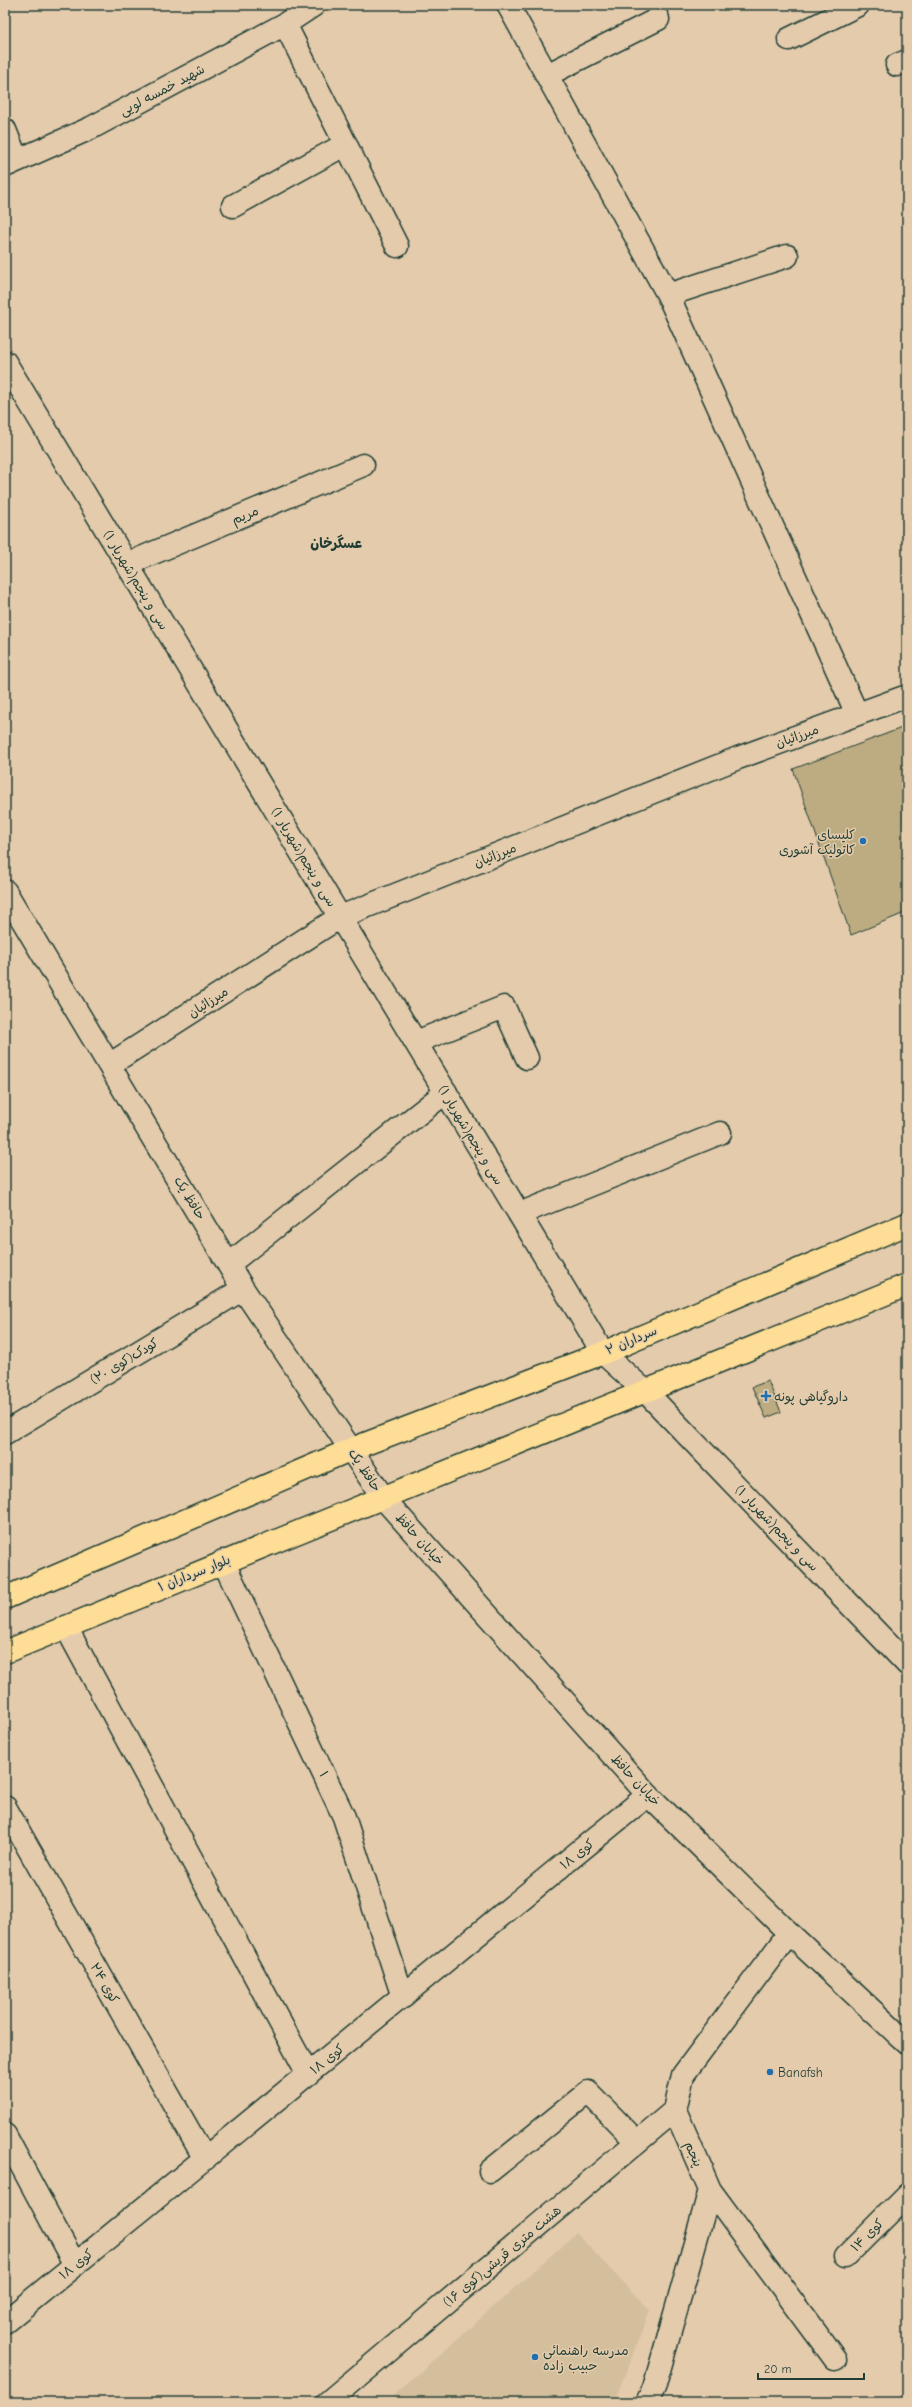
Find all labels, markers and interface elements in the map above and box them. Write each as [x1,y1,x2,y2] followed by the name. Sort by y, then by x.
[117,61,208,121] street label: شهید خمسه لویی
[229,503,262,530] street label: مریم
[98,528,172,634] street label: سی و پنجم(شهریار ۱)
[310,534,362,552] district label: عسگرخان
[773,721,821,752] street label: میرزائیان
[266,805,340,911] street label: سی و پنجم(شهریار ۱)
[779,827,855,858] place label: کلیسای کاتولیک آشوری
[858,836,868,846] marker: کلیسای کاتولیک آشوری
[472,840,519,871] street label: میرزائیان
[185,984,231,1021] street label: میرزائیان
[433,1083,507,1189] street label: سی و پنجم(شهریار ۱)
[170,1173,209,1223] street label: حافظ یک
[603,1322,659,1358] street label: سرداران ۲
[87,1335,162,1388] street label: کودک(کوی ۲۰)
[774,1389,848,1406] place label: داروگیاهی پونه
[761,1391,771,1401] marker: داروگیاهی پونه
[345,1446,384,1495] street label: حافظ یک
[730,1482,822,1576] street label: سی و پنجم(شهریار ۱)
[392,1510,447,1569] street label: خیابان حافظ
[156,1552,233,1595] street label: بلوار سرداران ۱
[608,1751,664,1810] street label: خیابان حافظ
[316,1769,332,1779] street label: ۱
[557,1835,598,1873] street label: کوی ۱۸
[87,1960,123,2007] street label: کوی ۲۴
[307,2040,348,2078] street label: کوی ۱۸
[778,2065,823,2080] place label: Banafsh
[765,2067,775,2077] marker: Banafsh
[679,2139,706,2170] street label: پنجم
[440,2202,565,2311] street label: هشت متری قریشی(کوی ۱۶)
[847,2215,887,2255] street label: کوی ۱۴
[56,2245,97,2283] street label: کوی ۱۸
[543,2343,629,2374] place label: مدرسه راهنمائی حبیب زاده
[530,2352,540,2362] marker: مدرسه راهنمائی حبیب زاده
[758,2355,864,2381] scale bar
[764,2362,792,2376] text: 20 m

